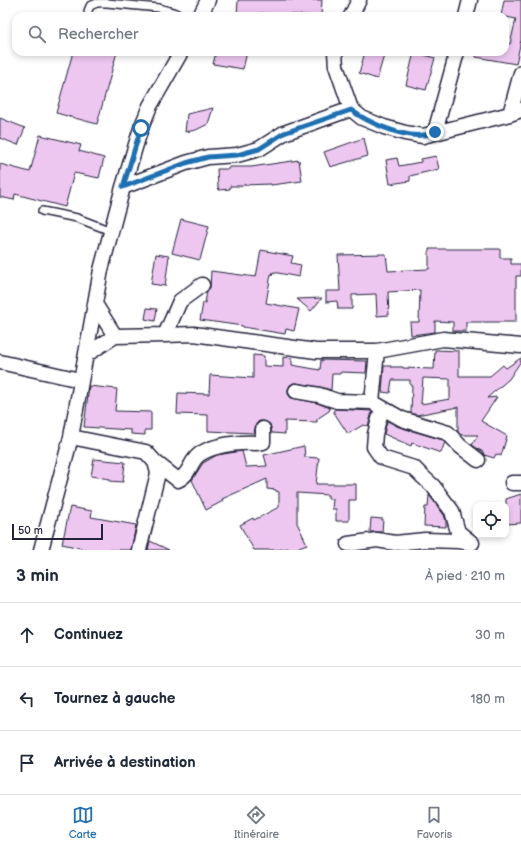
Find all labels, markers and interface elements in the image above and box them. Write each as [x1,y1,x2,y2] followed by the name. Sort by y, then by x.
[12,12,509,56] search box
[26,23,48,45] icon: search
[58,25,138,44] text: Rechercher
[132,119,150,137] route start
[426,123,444,141] route end
[473,502,509,538] map controls
[473,502,509,538] button: locate
[12,522,103,541] scale bar
[18,524,43,537] text: 50 m
[16,566,59,586] text: 3 min
[425,568,505,584] text: À pied · 210 m
[16,624,38,646] icon: ahead
[54,625,123,644] text: Continuez
[475,627,505,643] text: 30 m
[16,688,38,710] icon: left
[54,689,175,708] text: Tournez à gauche
[470,691,505,707] text: 180 m
[16,752,38,774] icon: arrive
[54,753,196,772] text: Arrivée à destination
[69,804,96,841] tab: Carte
[234,804,279,841] tab: Itinéraire
[416,804,452,841] tab: Favoris

